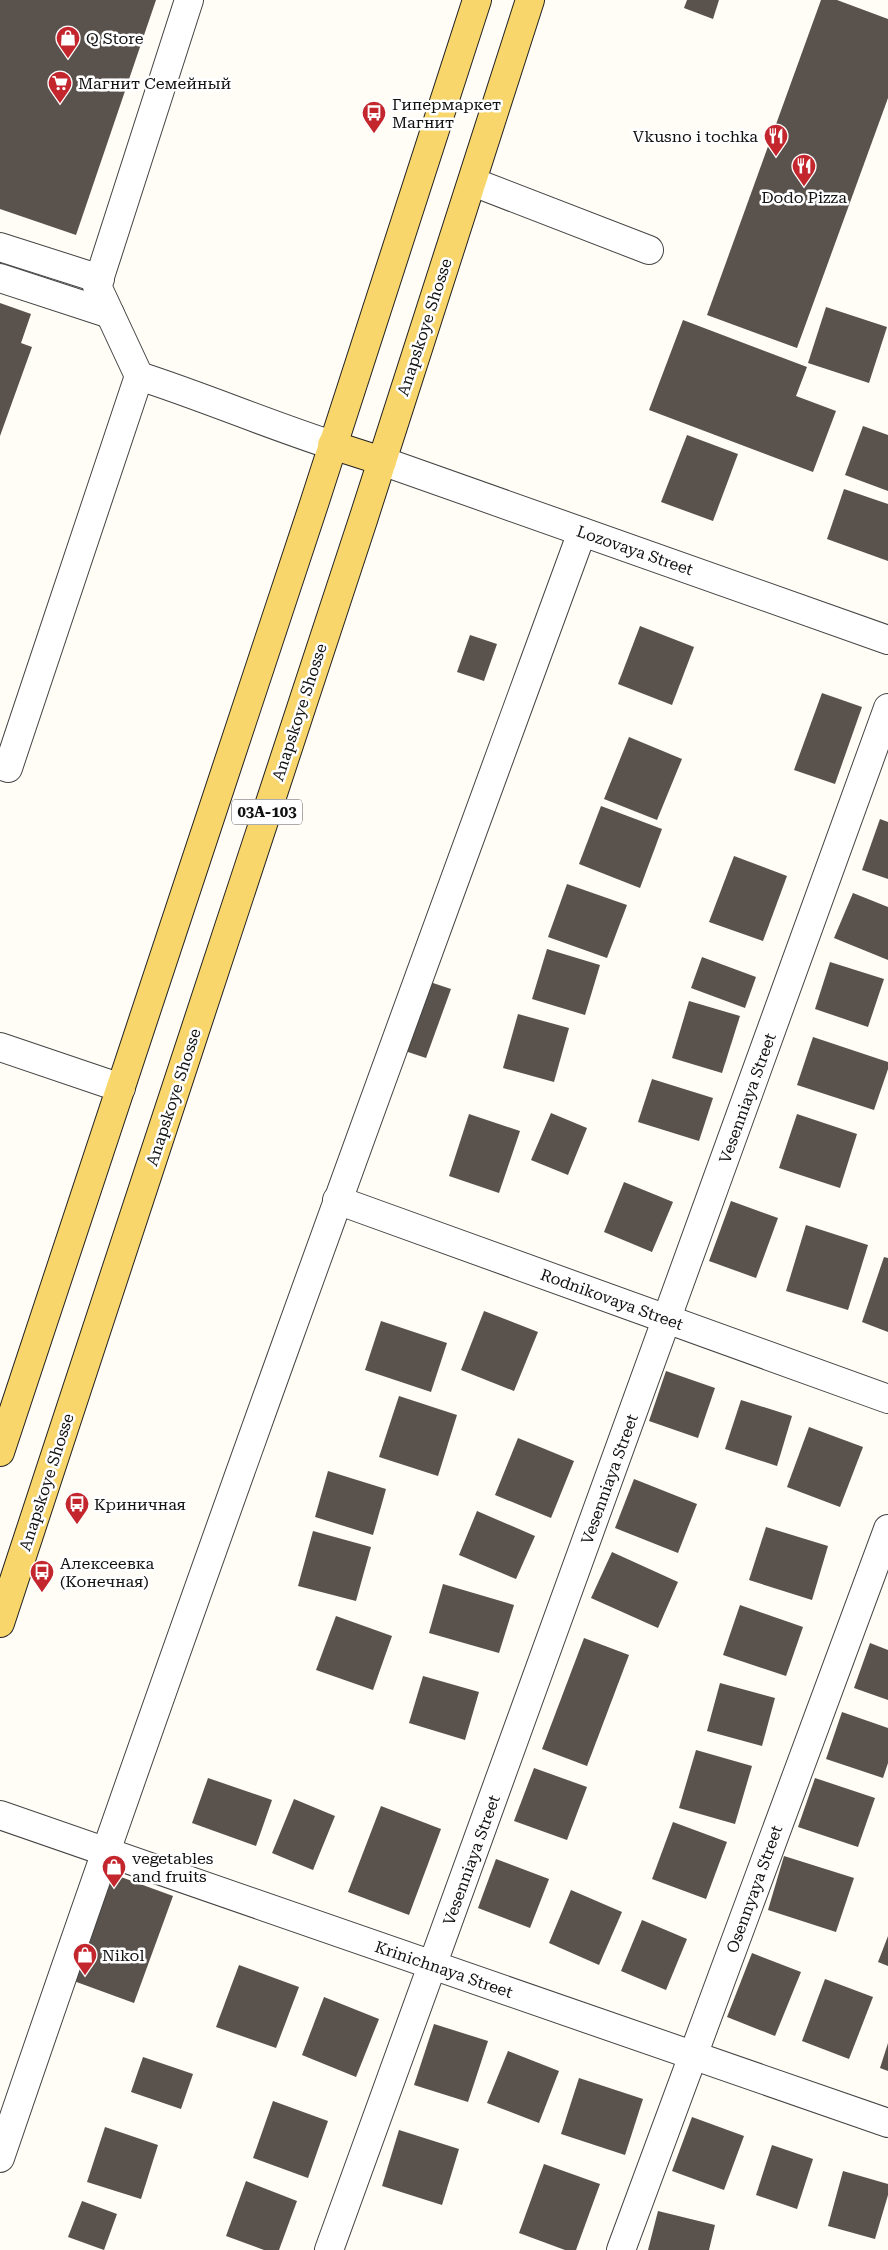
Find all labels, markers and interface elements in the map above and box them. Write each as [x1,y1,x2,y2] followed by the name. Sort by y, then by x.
[55,25,81,59] shop icon: Q Store
[86,29,144,48] place label: Q Store
[47,70,73,104] supermarket icon: Магнит Семейный
[78,74,232,93] place label: Магнит Семейный
[392,95,501,132] place label: Гипермаркет Магнит
[361,100,387,134] bus stop icon: Гипермаркет Магнит
[763,123,789,157] restaurant icon: Vkusno i tochka
[633,127,758,146] place label: Vkusno i tochka
[791,153,817,187] restaurant icon: Dodo Pizza
[761,188,847,207] place label: Dodo Pizza
[393,256,456,398] street label: Anapskoye Shosse
[574,522,696,579] street label: Lozovaya Street
[268,641,331,783] street label: Anapskoye Shosse
[232,800,302,824] road number: 03А-103
[142,1026,205,1168] street label: Anapskoye Shosse
[715,1030,780,1166] street label: Vesenniaya Street
[538,1265,686,1334] street label: Rodnikovaya Street
[15,1411,78,1553] street label: Anapskoye Shosse
[577,1411,642,1547] street label: Vesenniaya Street
[64,1491,90,1525] bus stop icon: Криничная
[94,1495,186,1514] place label: Криничная
[60,1554,154,1591] place label: Алексеевка (Конечная)
[29,1559,55,1593] bus stop icon: Алексеевка (Конечная)
[439,1792,504,1928] street label: Vesenniaya Street
[723,1823,786,1956] street label: Osennyaya Street
[132,1849,214,1886] place label: vegetables and fruits
[101,1854,127,1888] shop icon: vegetables and fruits
[372,1937,515,2002] street label: Krinichnaya Street
[72,1942,98,1976] shop icon: Nikol
[102,1946,144,1965] place label: Nikol

